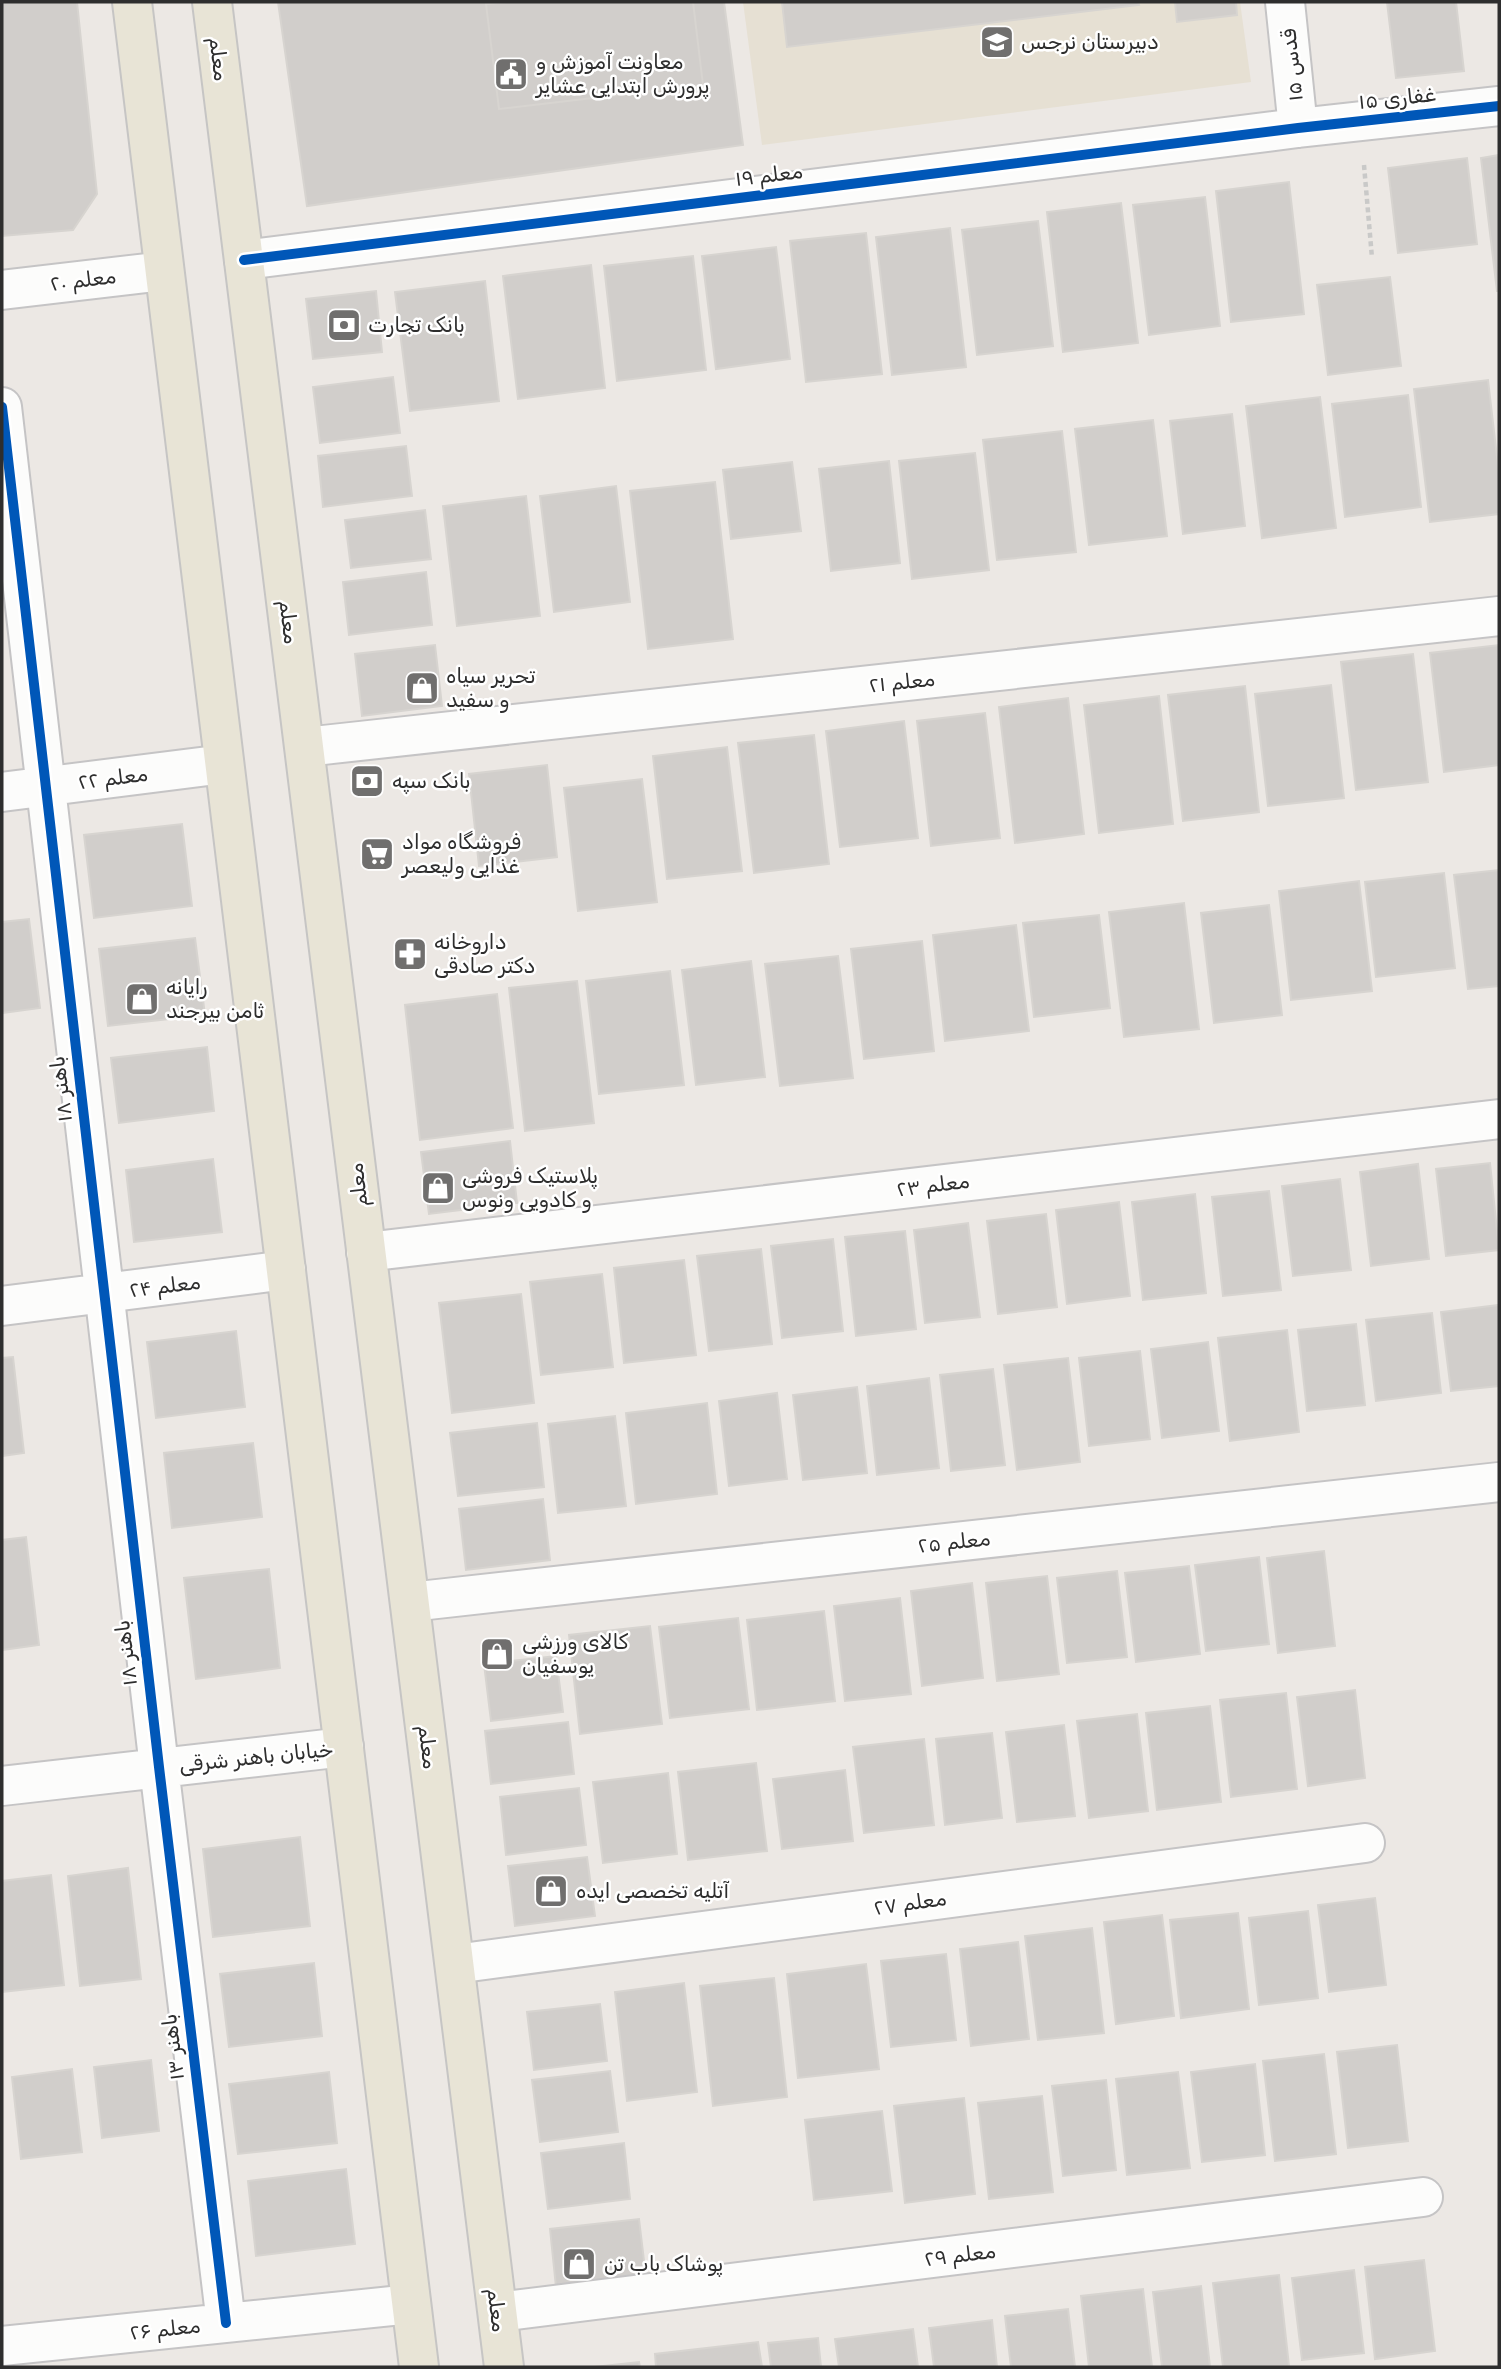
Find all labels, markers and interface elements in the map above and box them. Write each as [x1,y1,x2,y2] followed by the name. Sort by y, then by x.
[978,23,1016,61] school or university icon: دبیرستان نرجس
[1275,27,1308,103] street label: قدس ۱۵
[1021,29,1159,54] place label: دبیرستان نرجس
[202,35,235,83] street label: معلم
[534,49,710,100] place label: معاونت آموزش و پرورش ابتدایی عشایر
[492,55,530,93] public building icon: معاونت آموزش و پرورش ابتدایی عشایر
[1357,81,1437,114] street label: غفاری ۱۵
[734,158,804,193] street label: معلم ۱۹
[48,263,118,298] street label: معلم ۲۰
[325,306,363,344] bank icon: بانک تجارت
[368,312,465,337] place label: بانک تجارت
[272,598,305,646] street label: معلم
[446,663,536,713] place label: تحریر سیاه و سفید
[868,666,936,699] street label: معلم ۲۱
[403,669,441,707] shop icon: تحریر سیاه و سفید
[77,761,149,796] street label: معلم ۲۲
[348,762,386,800] bank icon: بانک سپه
[392,768,471,795] place label: بانک سپه
[400,829,521,879] place label: فروشگاه مواد غذایی ولیعصر
[358,835,396,873] supermarket icon: فروشگاه مواد غذایی ولیعصر
[434,929,535,978] place label: داروخانه دکتر صادقی
[391,935,429,973] pharmacy icon: داروخانه دکتر صادقی
[166,974,265,1023] place label: رایانه ثامن بیرجند
[123,980,161,1018] shop icon: رایانه ثامن بیرجند
[44,1055,77,1123] street label: باهنر ۱۸
[342,1161,375,1209] street label: معلم
[462,1163,598,1213] place label: پلاستیک فروشی و کادویی ونوس
[895,1168,971,1203] street label: معلم ۲۳
[419,1169,457,1207] shop icon: پلاستیک فروشی و کادویی ونوس
[128,1269,202,1304] street label: معلم ۲۴
[916,1525,992,1560] street label: معلم ۲۵
[109,1619,142,1687] street label: باهنر ۱۸
[522,1629,629,1678] place label: کالای ورزشی یوسفیان
[478,1635,516,1673] shop icon: کالای ورزشی یوسفیان
[411,1723,444,1771] street label: معلم
[178,1736,334,1777] street label: خیابان باهنر شرقی
[532,1872,570,1910] shop icon: آتلیه تخصصی ایده
[576,1878,729,1903] place label: آتلیه تخصصی ایده
[872,1885,948,1922] street label: معلم ۲۷
[156,2013,189,2082] street label: باهنر ۱۳
[923,2238,997,2273] street label: معلم ۲۹
[560,2245,598,2283] shop icon: پوشاک باب تن
[604,2251,723,2278] place label: پوشاک باب تن
[480,2286,513,2334] street label: معلم
[128,2312,202,2347] street label: معلم ۲۶

